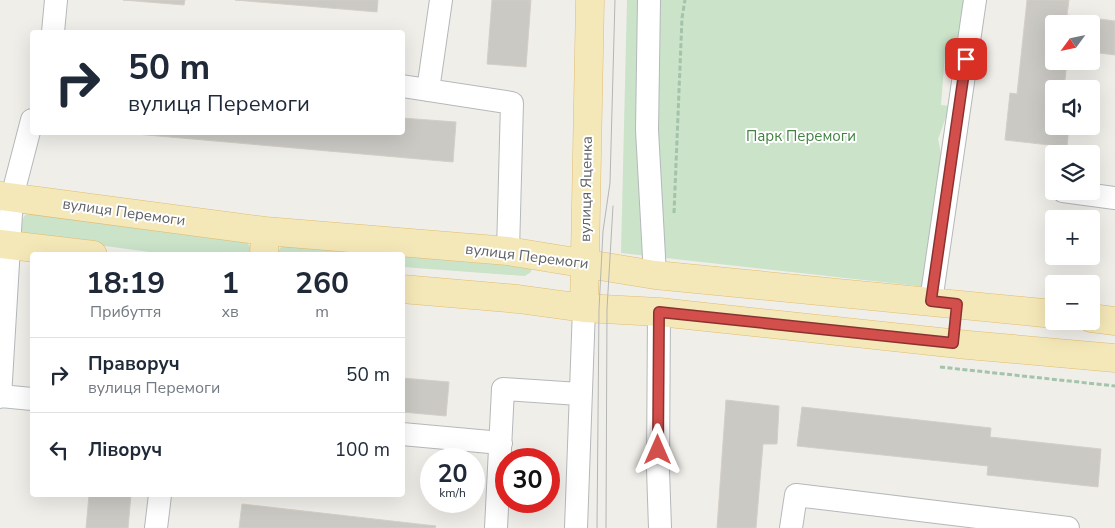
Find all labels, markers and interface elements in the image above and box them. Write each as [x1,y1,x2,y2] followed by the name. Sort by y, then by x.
[1045,15,1100,70] north arrow
[1045,15,1100,330] map controls
[945,38,987,80] pin
[128,44,210,91] text: 50 m
[952,45,980,73] icon: arrive
[45,50,110,115] icon: right
[1045,80,1100,135] button: sound
[128,89,310,119] text: вулиця Перемоги
[746,126,856,146] park label: Парк Перемоги
[575,136,597,242] street label: вулиця Яценка
[1045,145,1100,200] button: layers
[61,193,187,231] street label: вулиця Перемоги
[1045,210,1100,265] button: +
[464,239,590,273] street label: вулиця Перемоги
[86,263,165,304] text: 18:19
[221,263,239,304] text: 1
[295,263,349,304] text: 260
[1045,275,1100,330] button: −
[90,301,161,323] text: Прибуття
[222,301,239,323] text: хв
[315,301,329,323] text: m
[88,351,180,377] text: Праворуч
[45,361,73,389] icon: right
[346,362,390,388] text: 50 m
[88,377,220,399] text: вулиця Перемоги
[631,423,683,475] position arrow
[45,436,73,464] icon: left
[88,437,162,463] text: Ліворуч
[335,437,390,463] text: 100 m
[495,448,560,513] speed limit sign: 30
[437,457,468,491] text: 20
[439,485,466,501] text: km/h

